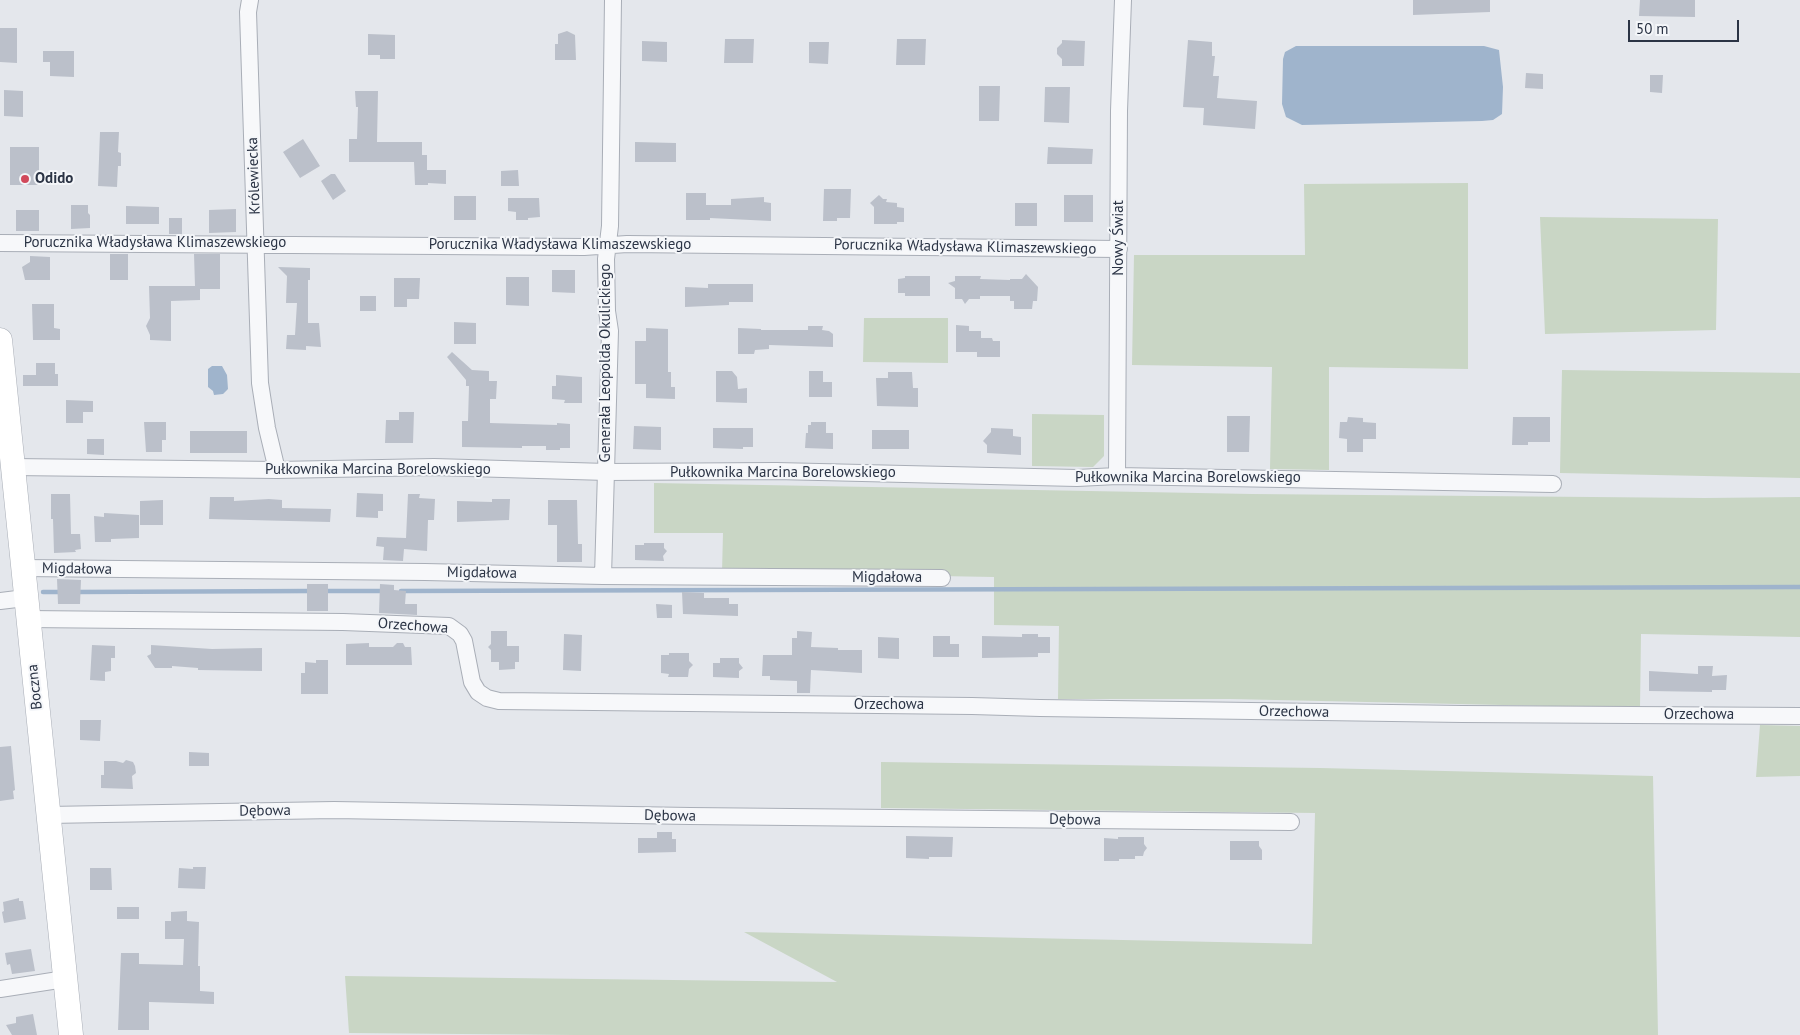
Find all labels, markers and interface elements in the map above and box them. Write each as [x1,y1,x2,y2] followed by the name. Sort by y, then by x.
[1630,10,1741,42] scale bar
[1636,19,1669,38] text: 50 m
[244,137,264,215] street label: Królewiecka
[35,170,73,188] place label: Odido
[19,173,31,185] marker: Odido
[1110,200,1128,276] street label: Nowy Świat
[24,234,286,252] street label: Porucznika Władysława Klimaszewskiego
[429,236,691,254] street label: Porucznika Władysława Klimaszewskiego
[834,236,1096,258] street label: Porucznika Władysława Klimaszewskiego
[597,264,615,462] street label: Generała Leopolda Okulickiego
[265,461,491,479] street label: Pułkownika Marcina Borelowskiego
[670,464,896,482] street label: Pułkownika Marcina Borelowskiego
[1075,469,1301,487] street label: Pułkownika Marcina Borelowskiego
[42,559,112,579] street label: Migdałowa
[447,563,517,583] street label: Migdałowa
[852,569,922,587] street label: Migdałowa
[377,615,449,637] street label: Orzechowa
[24,663,46,711] street label: Boczna
[854,696,924,714] street label: Orzechowa
[1259,702,1329,722] street label: Orzechowa
[1664,706,1734,724] street label: Orzechowa
[239,802,291,820] street label: Dębowa
[644,807,696,825] street label: Dębowa
[1049,811,1101,829] street label: Dębowa

